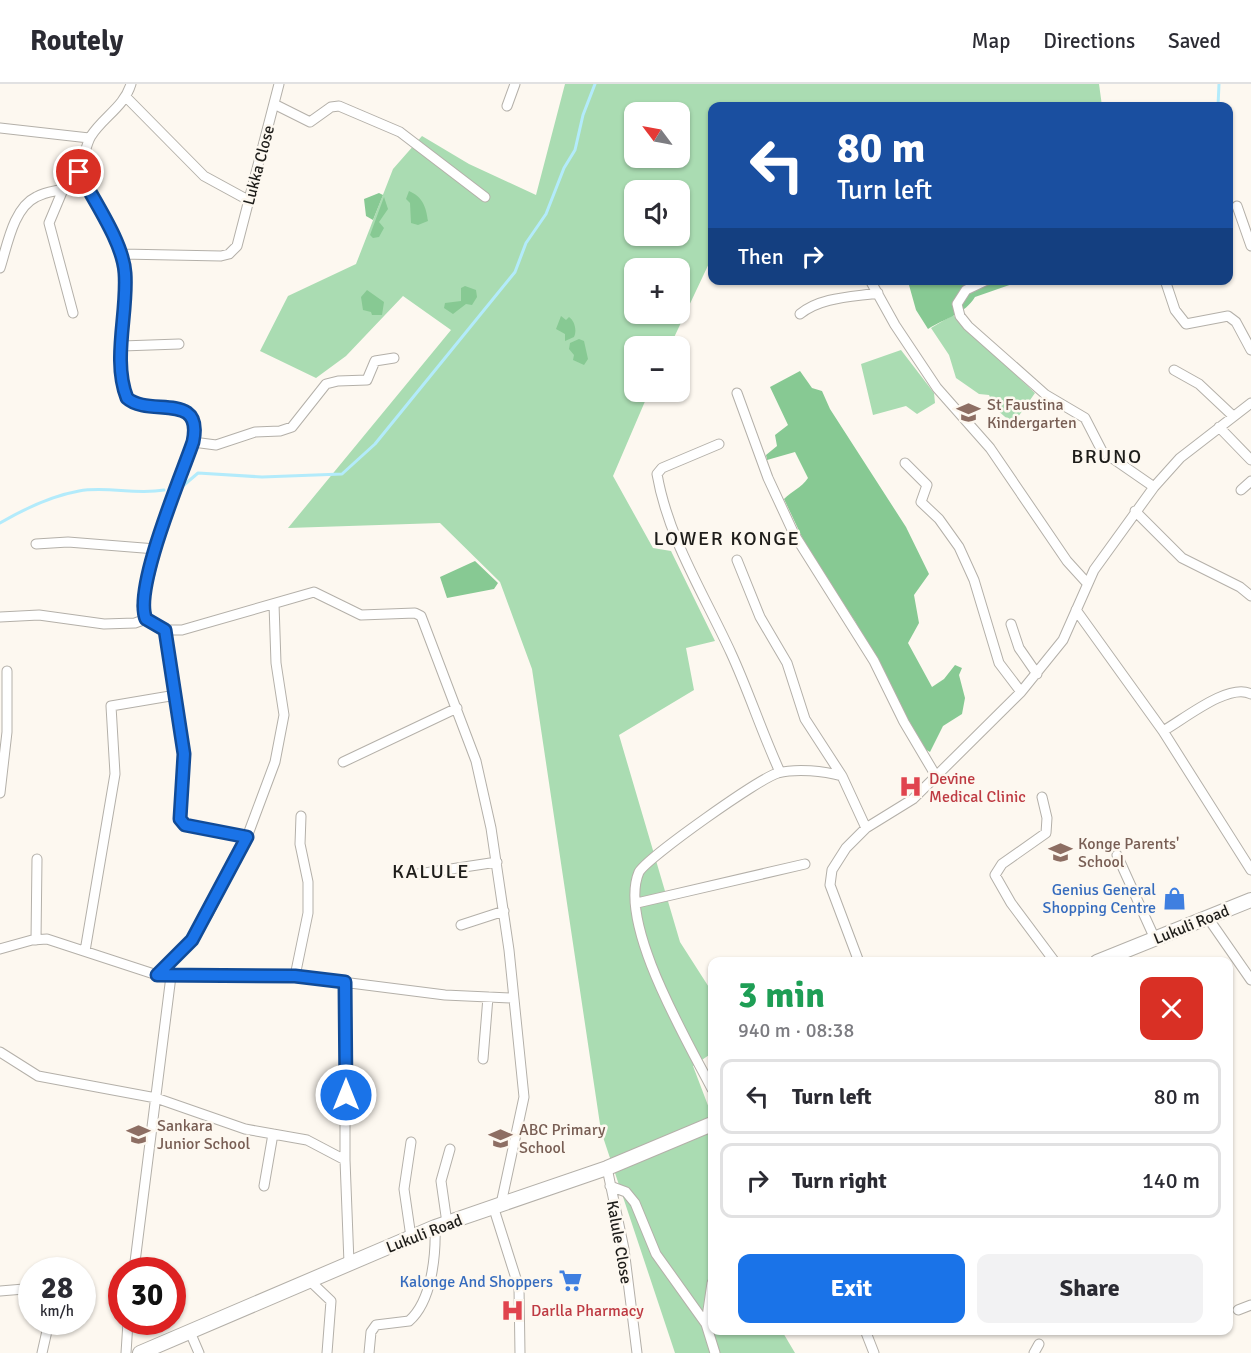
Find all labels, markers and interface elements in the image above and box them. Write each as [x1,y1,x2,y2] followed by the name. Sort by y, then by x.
[30,24,123,58] text: Routely
[972,28,1010,54] text: Map
[1043,28,1135,54] text: Directions
[1168,28,1221,54] text: Saved
[624,102,690,168] north arrow
[624,102,690,402] map controls
[239,123,279,207] street label: Lukka Close
[837,123,926,174] text: 80 m
[738,126,816,204] icon: left
[53,146,104,197] pin
[62,155,95,188] icon: arrive
[837,174,932,207] text: Turn left
[624,180,690,246] button: sound
[796,240,829,273] icon: right
[738,243,784,270] text: Then
[624,258,690,324] button: +
[624,336,690,402] button: −
[987,395,1077,433] place label: St Faustina Kindergarten
[956,400,982,426] school or university icon: St Faustina Kindergarten
[1071,444,1143,469] district label: BRUNO
[654,526,800,551] district label: LOWER KONGE
[929,769,1026,807] place label: Devine Medical Clinic
[898,774,924,800] hospital icon: Devine Medical Clinic
[1078,834,1179,872] place label: Konge Parents' School
[1047,839,1073,865] school or university icon: Konge Parents' School
[392,859,470,884] district label: KALULE
[1043,880,1156,918] place label: Genius General Shopping Centre
[1161,885,1187,911] shop icon: Genius General Shopping Centre
[1151,901,1232,949] street label: Lukuli Road
[738,973,825,1018] text: 3 min
[1140,977,1203,1040] button: close
[738,1018,854,1043] text: 940 m · 08:38
[314,1063,378,1127] position arrow
[741,1080,774,1113] icon: left
[792,1083,872,1110] text: Turn left
[1154,1083,1200,1110] text: 80 m
[157,1116,251,1154] place label: Sankara Junior School
[519,1120,606,1158] place label: ABC Primary School
[126,1121,152,1147] school or university icon: Sankara Junior School
[488,1125,514,1151] school or university icon: ABC Primary School
[741,1164,774,1197] icon: right
[792,1167,887,1194] text: Turn right
[1142,1167,1200,1194] text: 140 m
[602,1199,636,1286] street label: Kalule Close
[383,1210,465,1258] street label: Lukuli Road
[738,1254,965,1323] button: Exit
[977,1254,1203,1323] button: Share
[108,1257,186,1335] speed limit sign: 30
[558,1268,584,1294] supermarket icon: Kalonge And Shoppers
[41,1270,73,1307] text: 28
[400,1272,553,1292] place label: Kalonge And Shoppers
[500,1297,526,1323] hospital icon: Darlla Pharmacy
[531,1301,644,1321] place label: Darlla Pharmacy
[40,1302,74,1320] text: km/h

